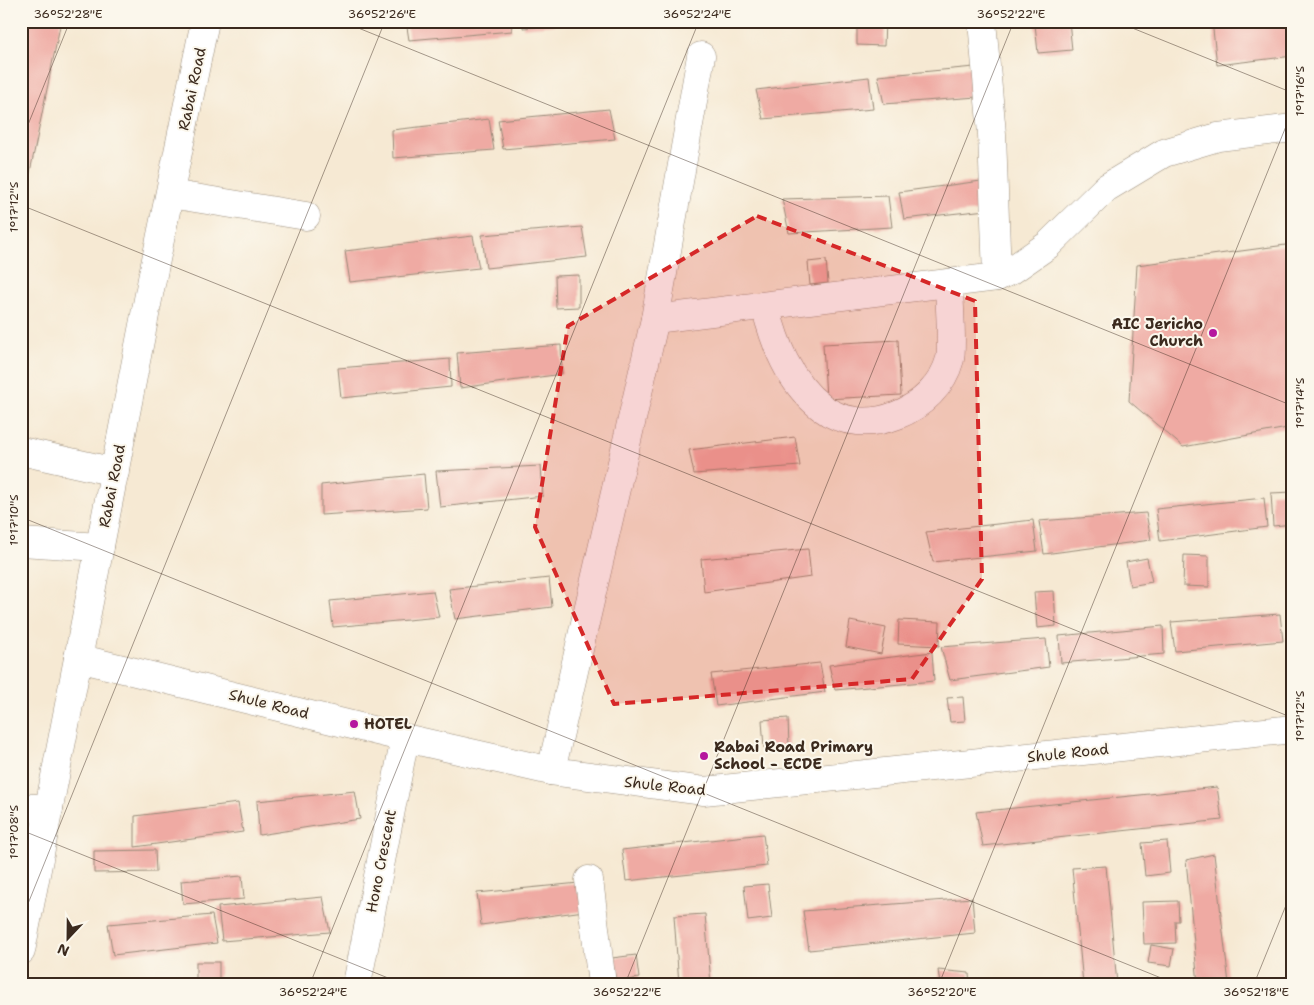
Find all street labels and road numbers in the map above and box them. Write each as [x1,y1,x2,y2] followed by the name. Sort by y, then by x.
[173,45,211,132] street label: Rabai Road
[94,442,130,529] street label: Rabai Road
[227,684,312,724] street label: Shule Road
[1026,739,1110,767] street label: Shule Road
[623,772,707,800] street label: Shule Road
[361,808,401,914] street label: Hono Crescent

